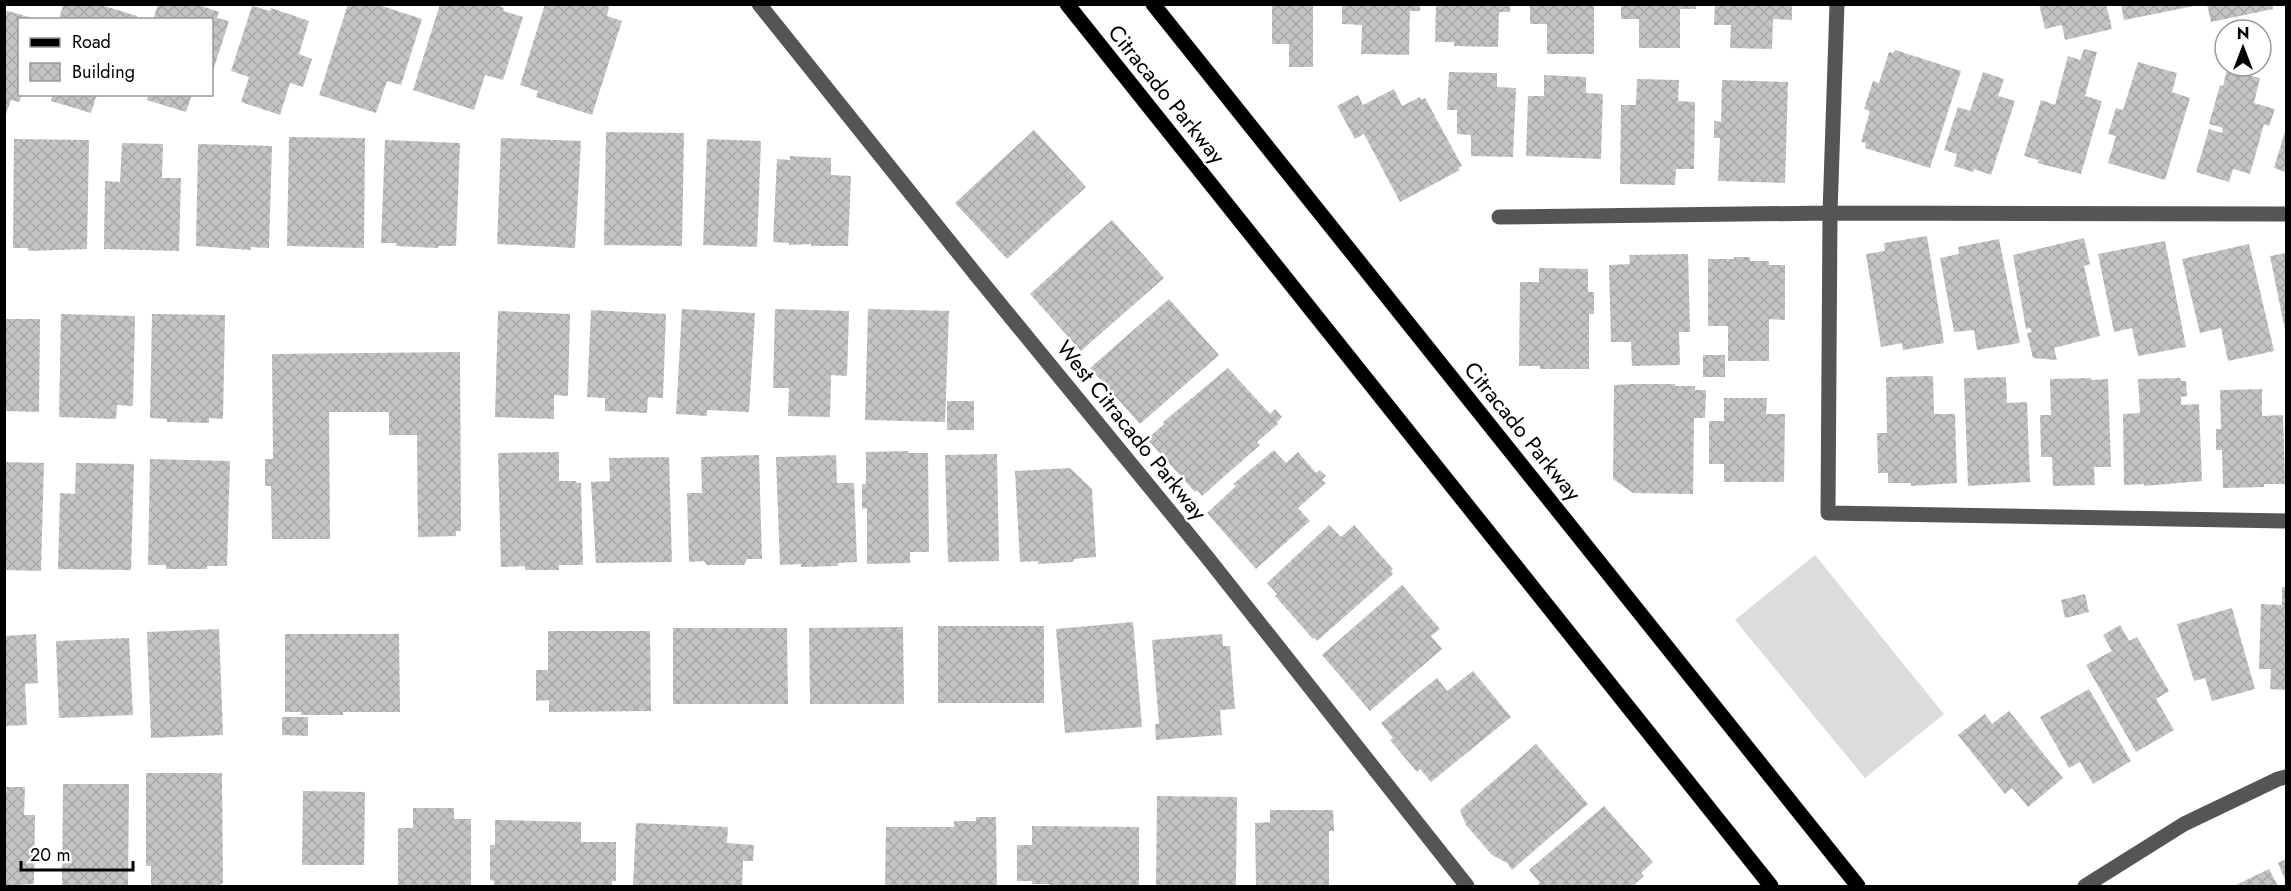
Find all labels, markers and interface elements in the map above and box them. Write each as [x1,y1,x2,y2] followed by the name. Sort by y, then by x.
[1101,17,1233,171] street label: Citracado Parkway
[18,18,213,96] legend
[2213,18,2273,78] north arrow
[2237,22,2249,45] text: N
[72,29,111,55] text: Road
[72,59,135,85] text: Building
[1049,333,1215,527] street label: West Citracado Parkway
[1457,354,1589,508] street label: Citracado Parkway
[21,834,134,872] scale bar
[30,842,70,868] text: 20 m

